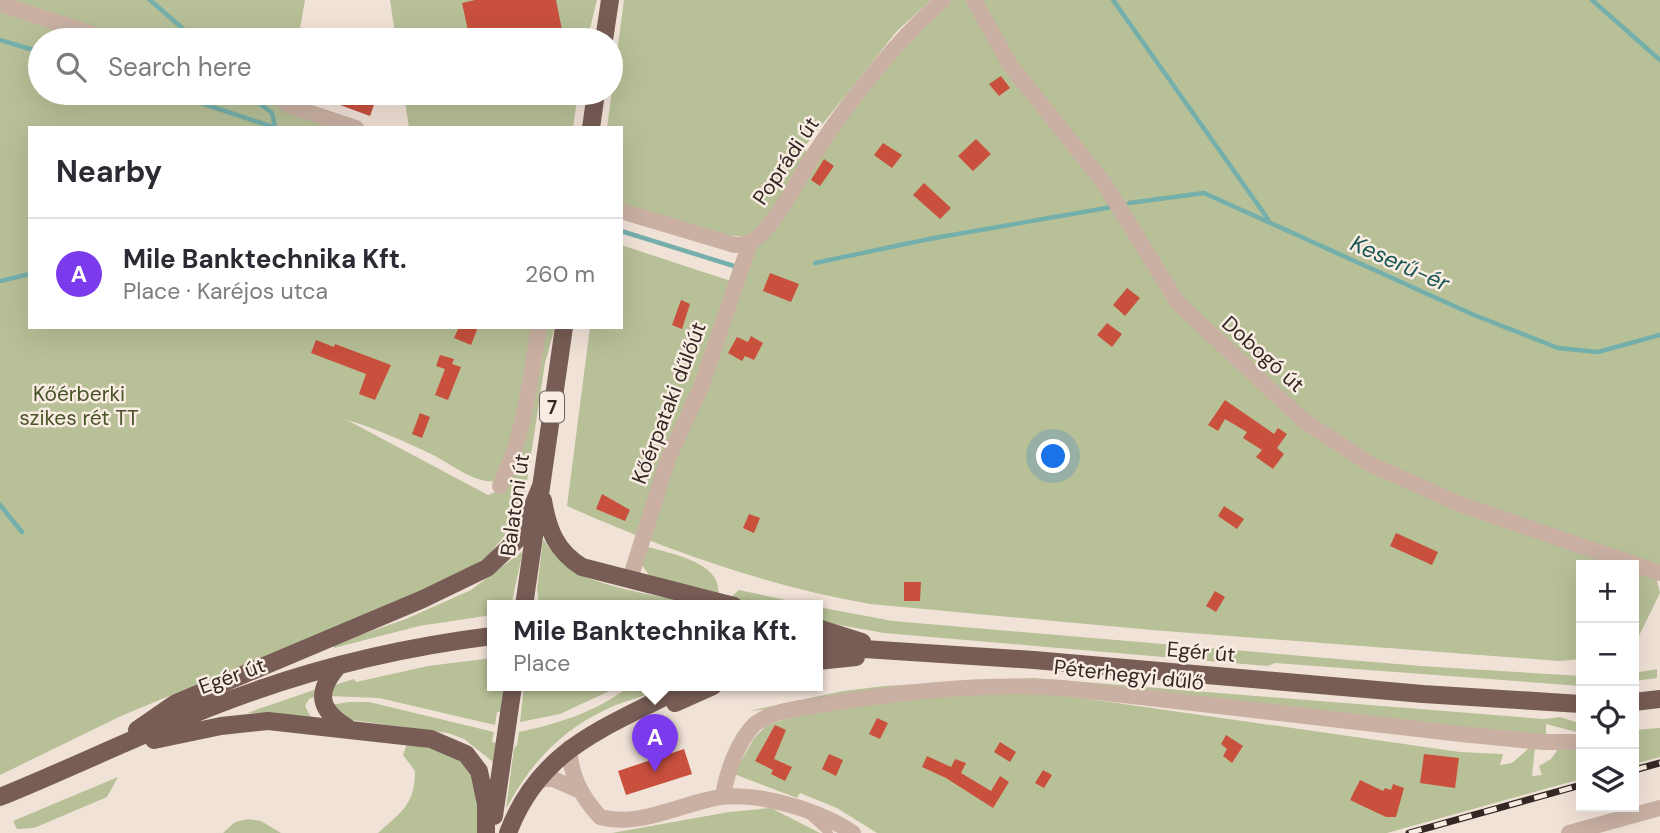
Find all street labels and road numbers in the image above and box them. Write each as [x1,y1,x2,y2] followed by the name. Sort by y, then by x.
[746,112,826,210] street label: Poprádi út
[1216,310,1310,398] street label: Dobogó út
[625,318,713,488] street label: Kőérpataki dűlőút
[540,392,564,422] road number: 7
[494,452,536,558] street label: Balatoni út
[1166,635,1236,669] street label: Egér út
[195,651,269,701] street label: Egér út
[1052,653,1206,697] street label: Péterhegyi dűlő

